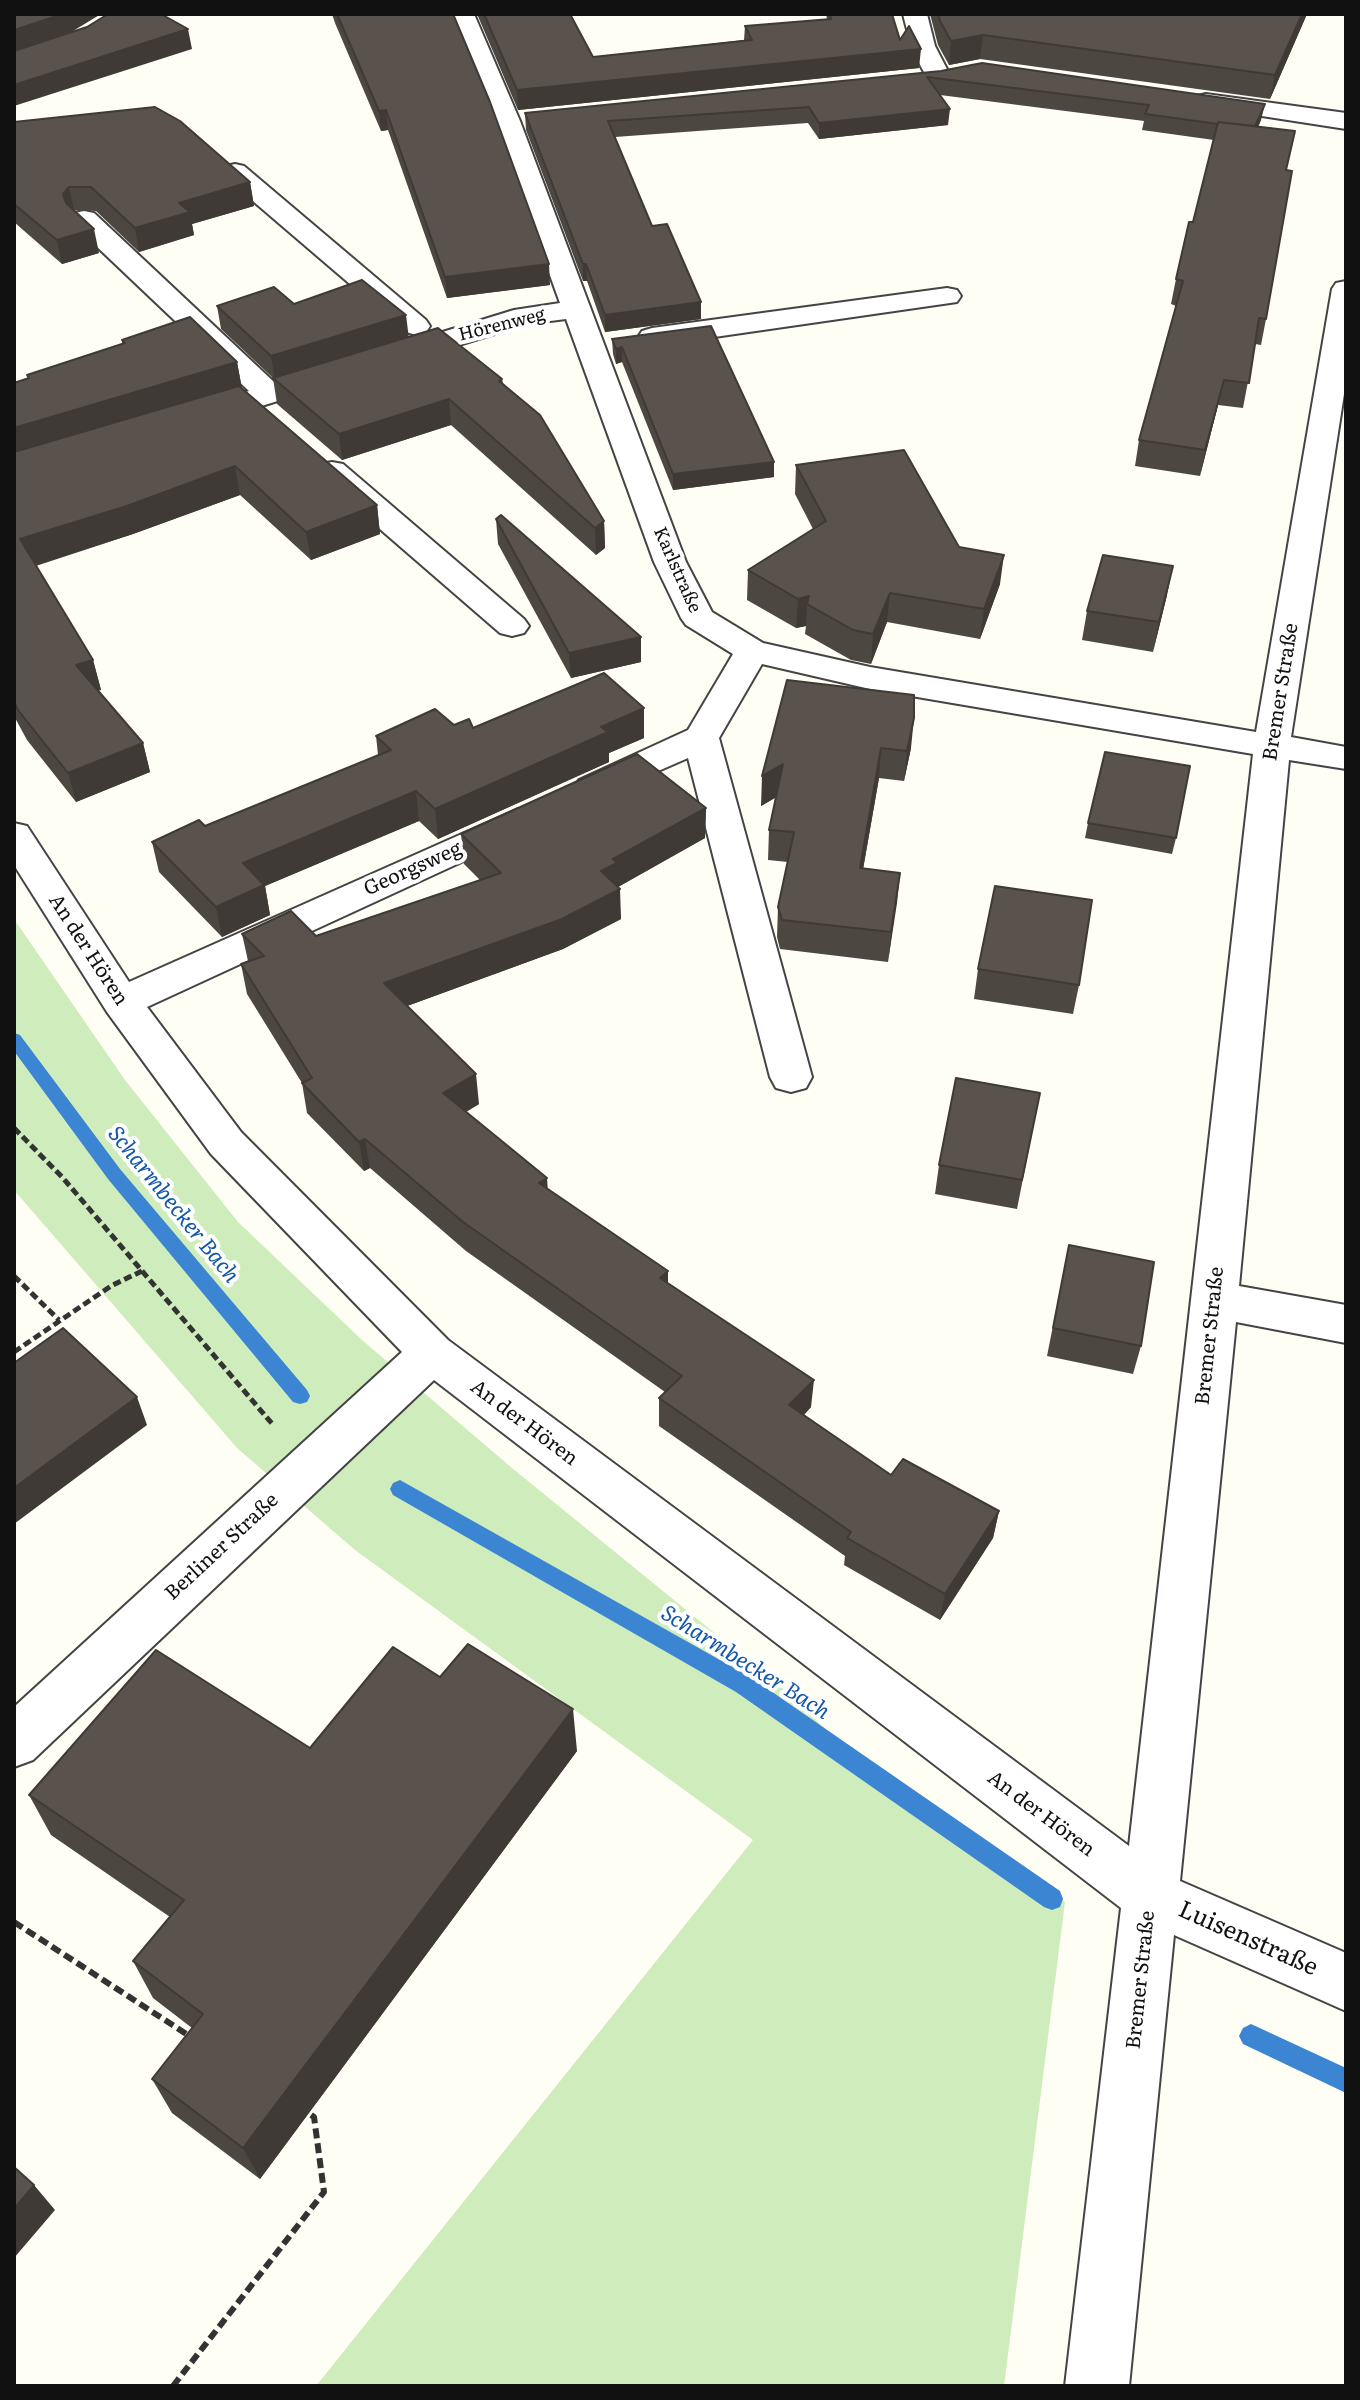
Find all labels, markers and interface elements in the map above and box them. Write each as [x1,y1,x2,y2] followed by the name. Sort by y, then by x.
[456,304,548,346] street label: Hörenweg
[649,524,705,616] street label: Karlstraße
[1258,621,1304,763] street label: Bremer Straße
[360,837,466,901] street label: Georgsweg
[43,890,133,1010] street label: An der Hören
[102,1121,244,1289] water label: Scharmbecker Bach
[1191,1266,1229,1406] street label: Bremer Straße
[466,1375,582,1471] street label: An der Hören
[160,1488,284,1606] street label: Berliner Straße
[656,1600,834,1726] water label: Scharmbecker Bach
[983,1766,1099,1862] street label: An der Hören
[1174,1895,1322,1983] street label: Luisenstraße
[1122,1910,1160,2050] street label: Bremer Straße

